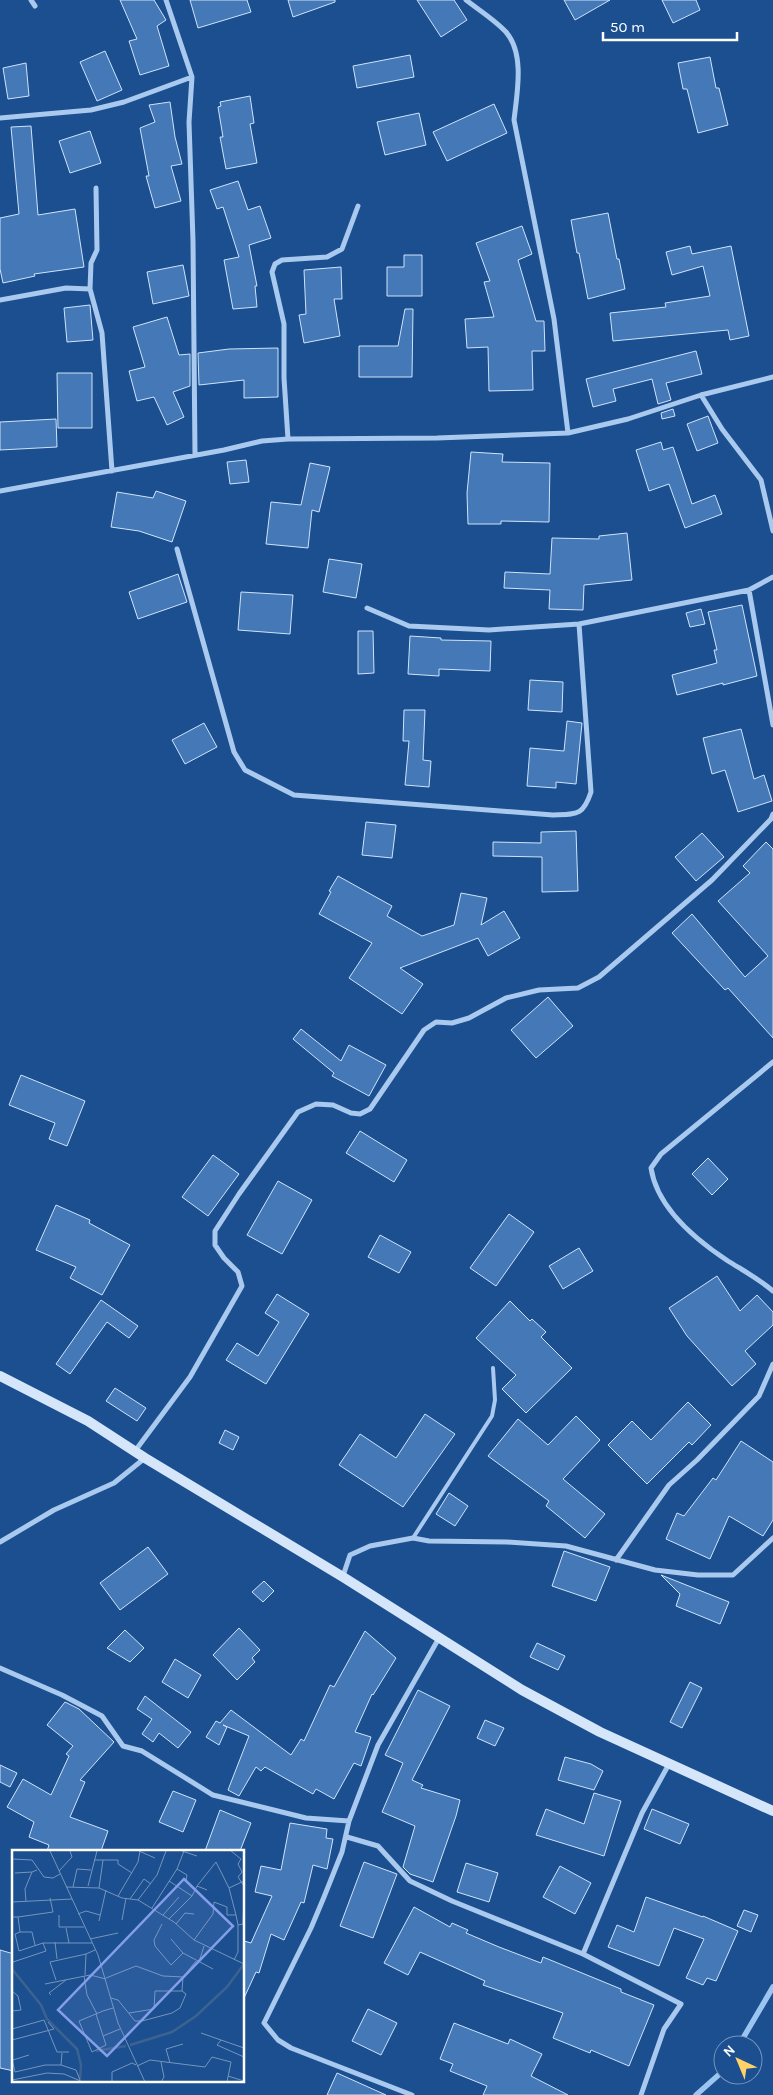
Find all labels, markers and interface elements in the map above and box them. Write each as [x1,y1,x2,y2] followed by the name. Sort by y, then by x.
[603,10,737,42] scale bar
[610,18,645,36] text: 50 m
[12,1850,245,2082] inset map
[713,2035,763,2085] north arrow
[720,2041,739,2061] text: N

